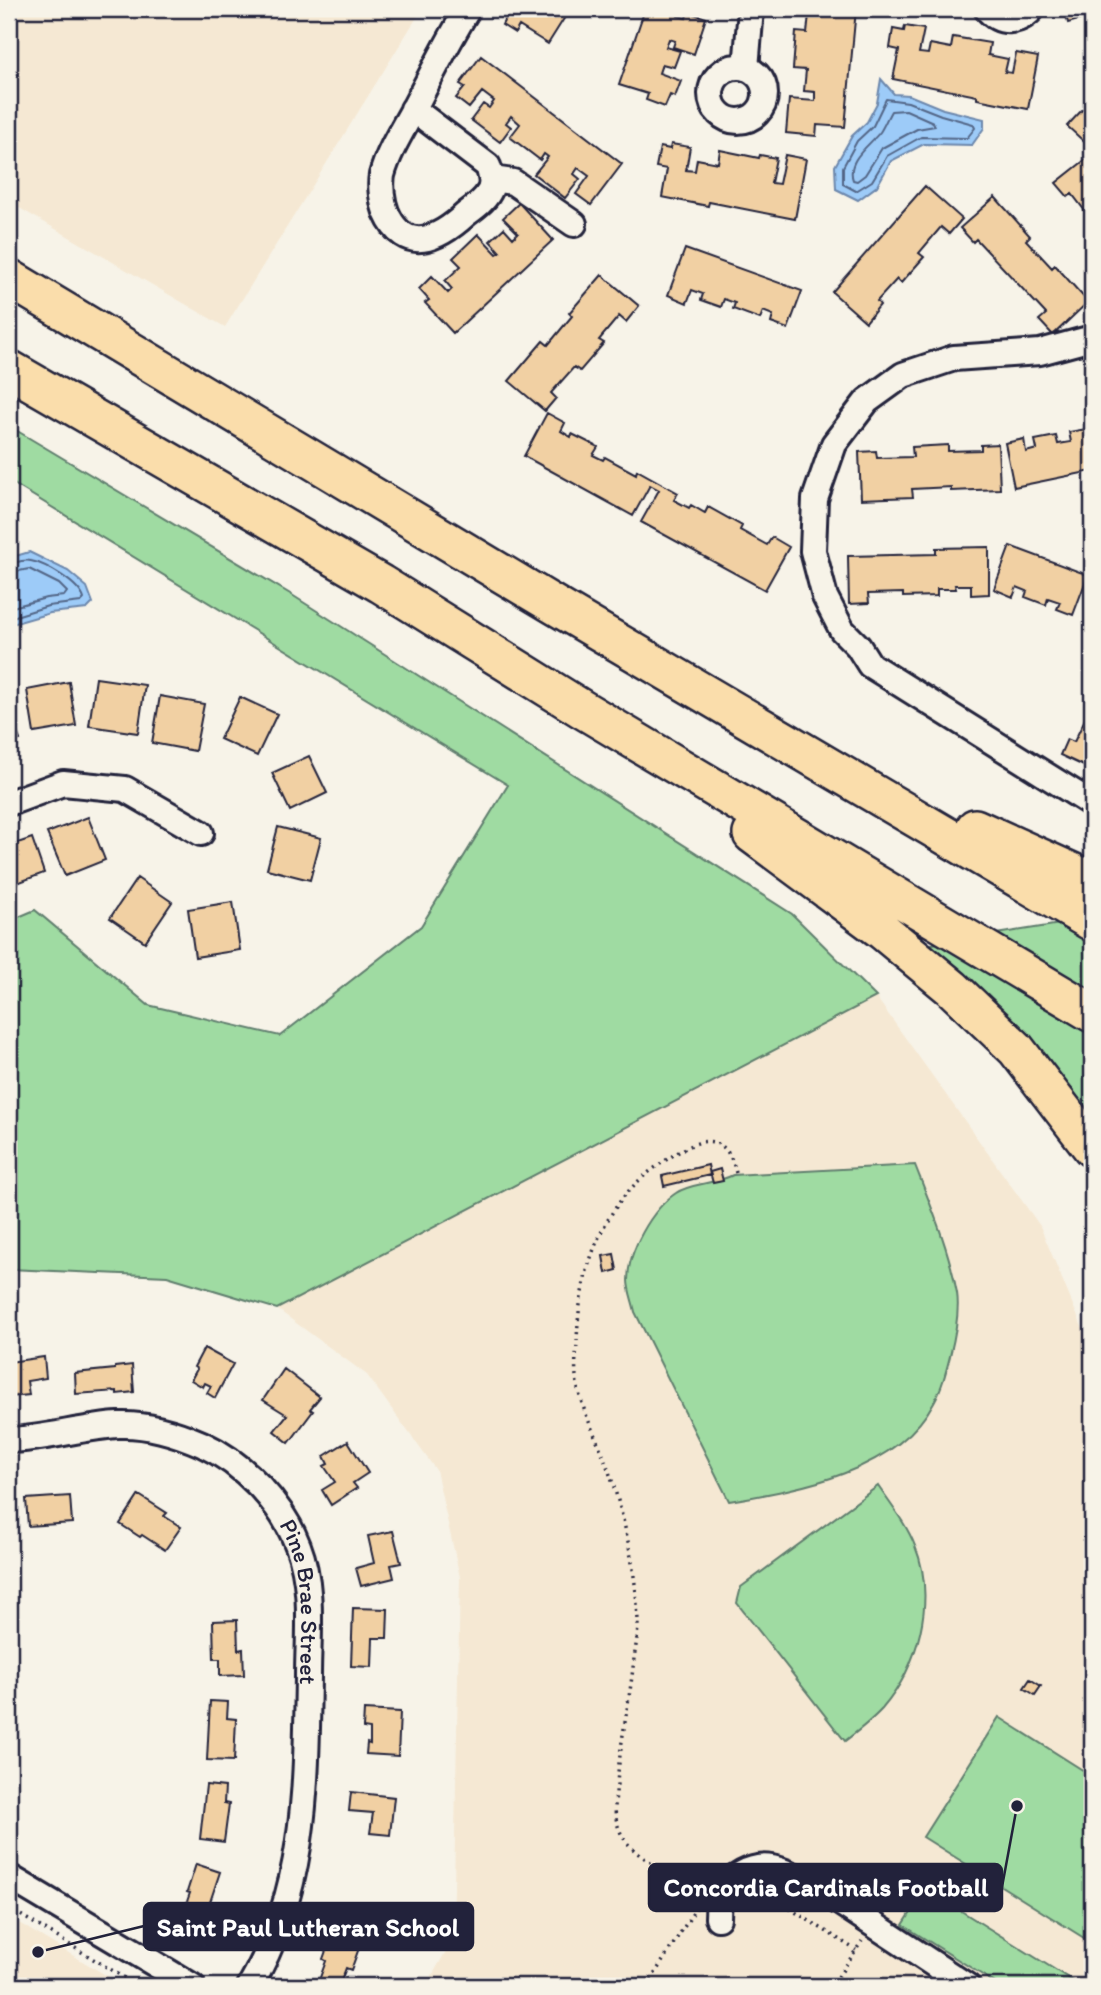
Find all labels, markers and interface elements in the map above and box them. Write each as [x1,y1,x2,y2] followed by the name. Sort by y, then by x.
[274,1514,324,1685] street label: Pine Brae Street
[649,1864,1002,1911] callout: Concordia Cardinals Football
[664,1871,989,1903] text: Concordia Cardinals Football
[144,1903,473,1950] callout: Saint Paul Lutheran School
[157,1911,460,1943] text: Saint Paul Lutheran School

